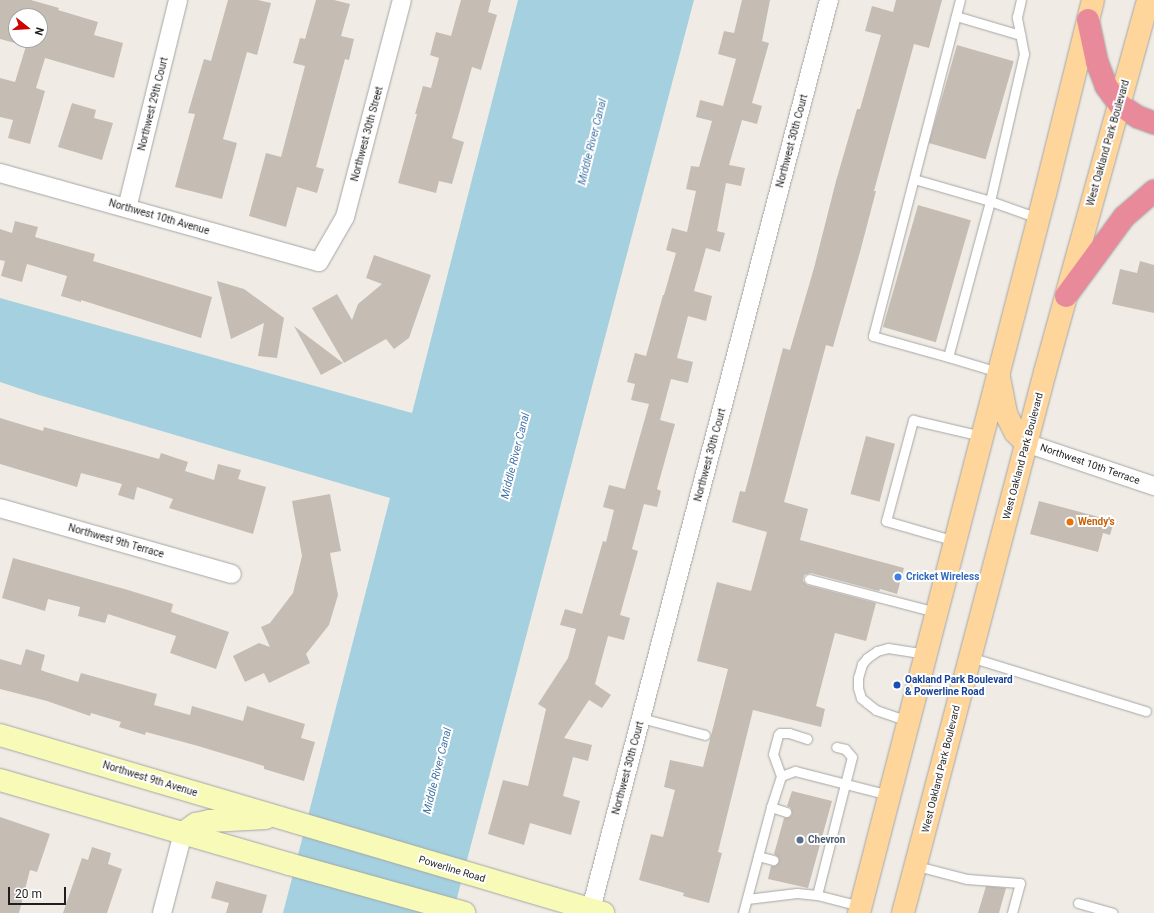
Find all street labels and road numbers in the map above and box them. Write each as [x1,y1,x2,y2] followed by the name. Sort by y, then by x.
[136,56,170,152] street label: Northwest 29th Court
[1084,79,1132,207] street label: West Oakland Park Boulevard
[349,85,385,183] street label: Northwest 30th Street
[774,93,810,189] street label: Northwest 30th Court
[107,197,211,237] street label: Northwest 10th Avenue
[1000,391,1046,521] street label: West Oakland Park Boulevard
[692,407,728,503] street label: Northwest 30th Court
[1038,441,1142,487] street label: Northwest 10th Terrace
[67,522,165,560] street label: Northwest 9th Terrace
[919,704,963,834] street label: West Oakland Park Boulevard
[610,720,646,816] street label: Northwest 30th Court
[101,759,199,799] street label: Northwest 9th Avenue
[417,853,487,885] street label: Powerline Road

